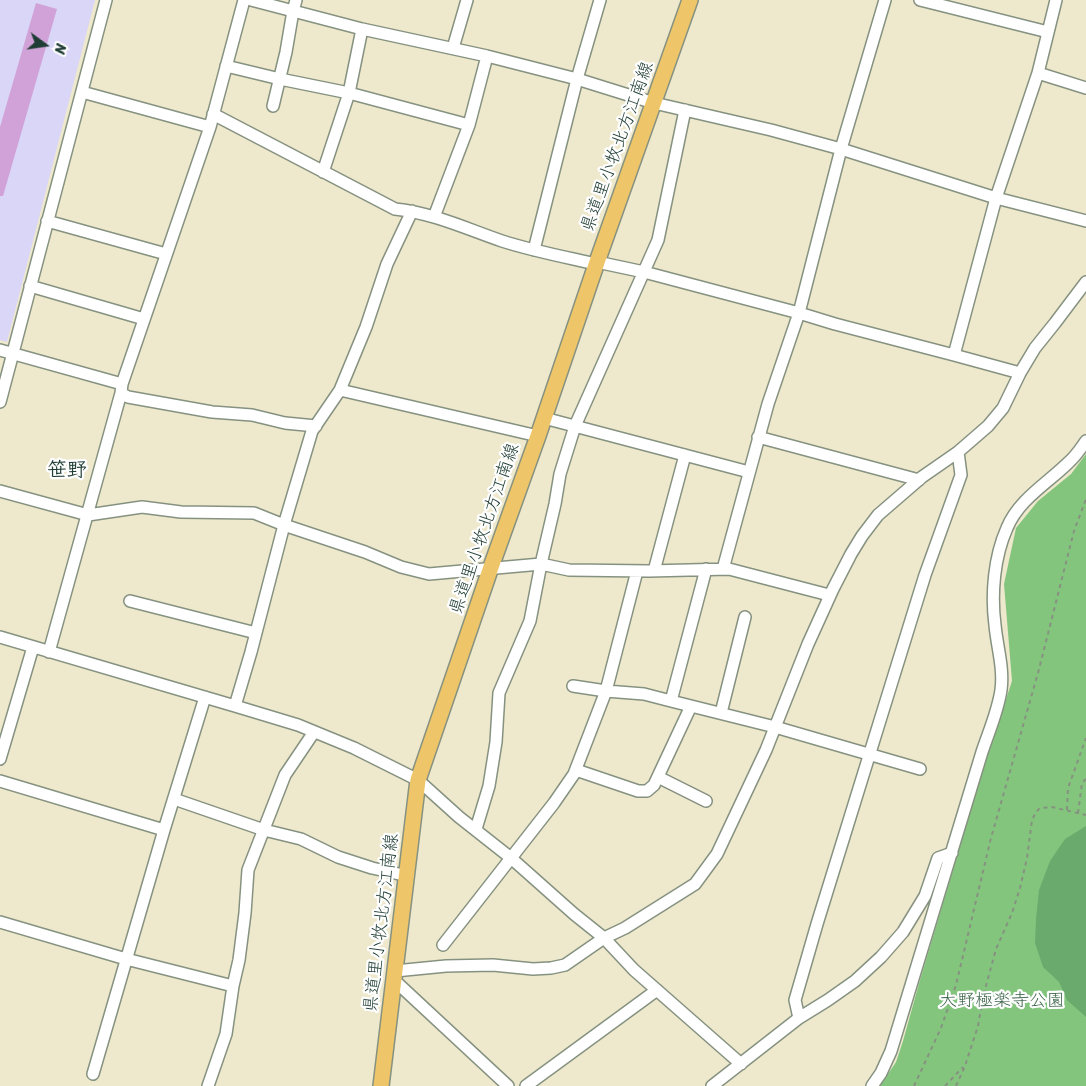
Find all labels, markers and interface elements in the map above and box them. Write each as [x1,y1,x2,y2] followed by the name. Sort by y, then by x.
[20,20,70,70] north arrow
[47,41,73,56] text: N
[577,59,659,235] street label: 県道里小牧北方江南線
[445,440,525,618] street label: 県道里小牧北方江南線
[47,459,87,483] district label: 笹野
[360,832,404,1014] street label: 県道里小牧北方江南線
[939,990,1065,1012] park label: 大野極楽寺公園

